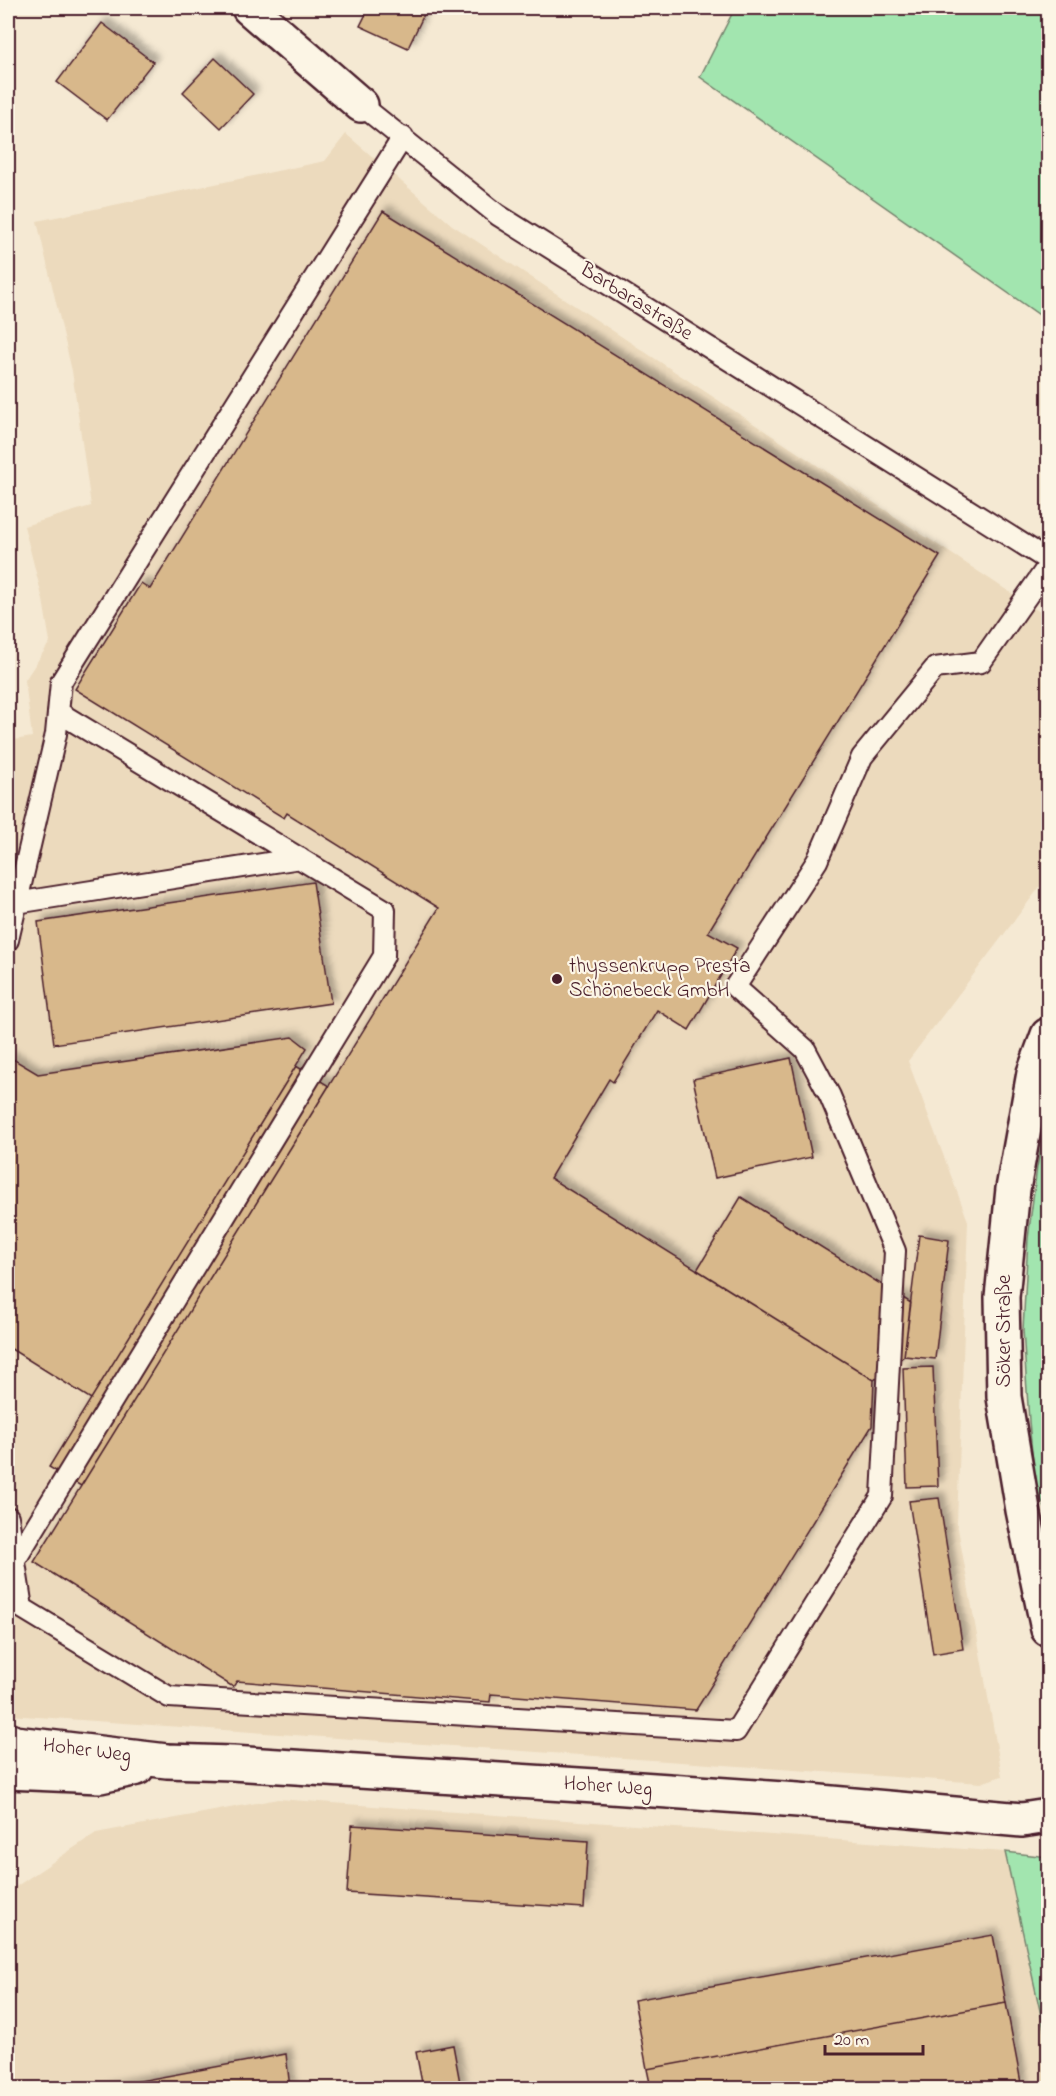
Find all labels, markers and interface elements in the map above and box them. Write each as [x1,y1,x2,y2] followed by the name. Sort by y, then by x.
[573,255,699,349] street label: Barbarastraße
[569,952,751,1006] place label: thyssenkrupp Presta Schönebeck GmbH
[550,972,564,986] marker: thyssenkrupp Presta Schönebeck GmbH
[990,1274,1020,1387] street label: Söker Straße
[41,1731,133,1773] street label: Hoher Weg
[563,1769,653,1807] street label: Hoher Weg
[825,2018,922,2056] scale bar
[834,2028,869,2054] text: 20 m

